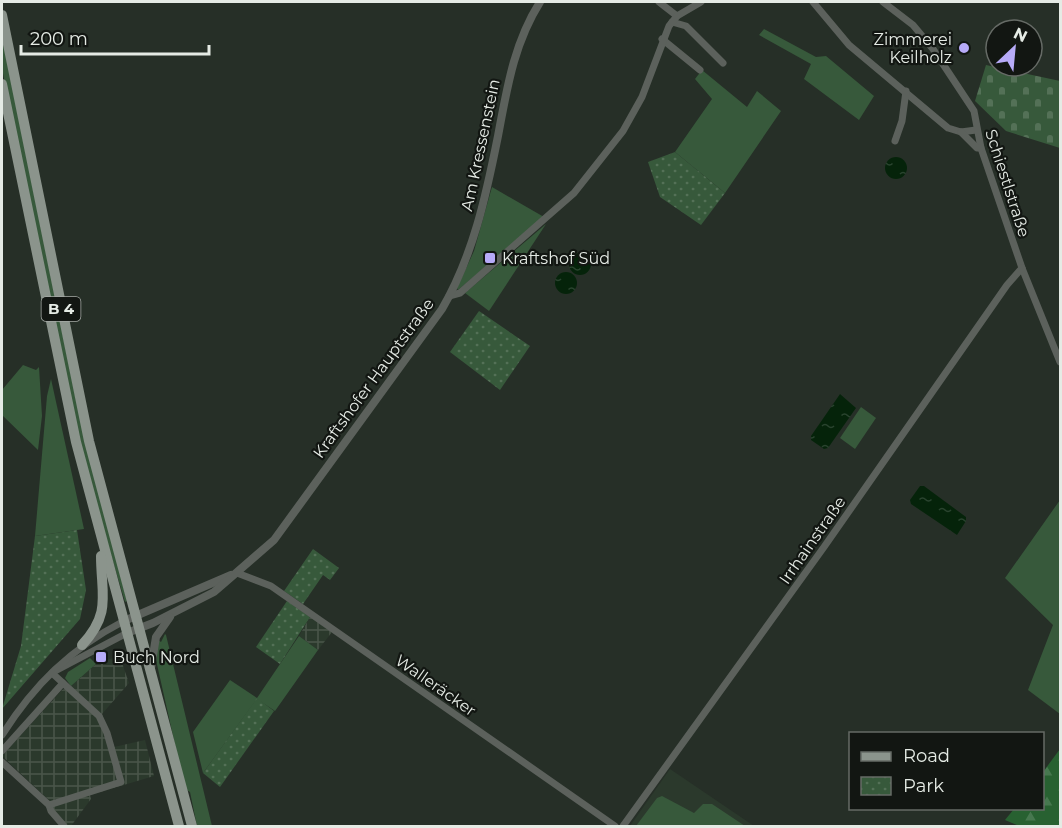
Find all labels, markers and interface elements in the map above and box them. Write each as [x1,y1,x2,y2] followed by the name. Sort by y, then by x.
[21,18,208,56] scale bar
[984,18,1044,78] north arrow
[1010,24,1030,46] text: N
[30,28,88,50] text: 200 m
[873,30,952,67] place label: Zimmerei Keilholz
[957,41,971,55] marker: Zimmerei Keilholz
[457,77,504,213] street label: Am Kressenstein
[981,127,1034,239] street label: Schiestlstraße
[502,249,610,268] place label: Kraftshof Süd
[483,251,497,265] marker: Kraftshof Süd
[309,295,438,462] street label: Kraftshofer Hauptstraße
[42,297,80,321] road number: B 4
[775,493,850,588] street label: Irrhainstraße
[113,648,200,667] place label: Buch Nord
[94,650,108,664] marker: Buch Nord
[392,651,480,720] street label: Walleräcker
[849,732,1044,810] legend
[903,745,950,767] text: Road
[903,775,944,797] text: Park

